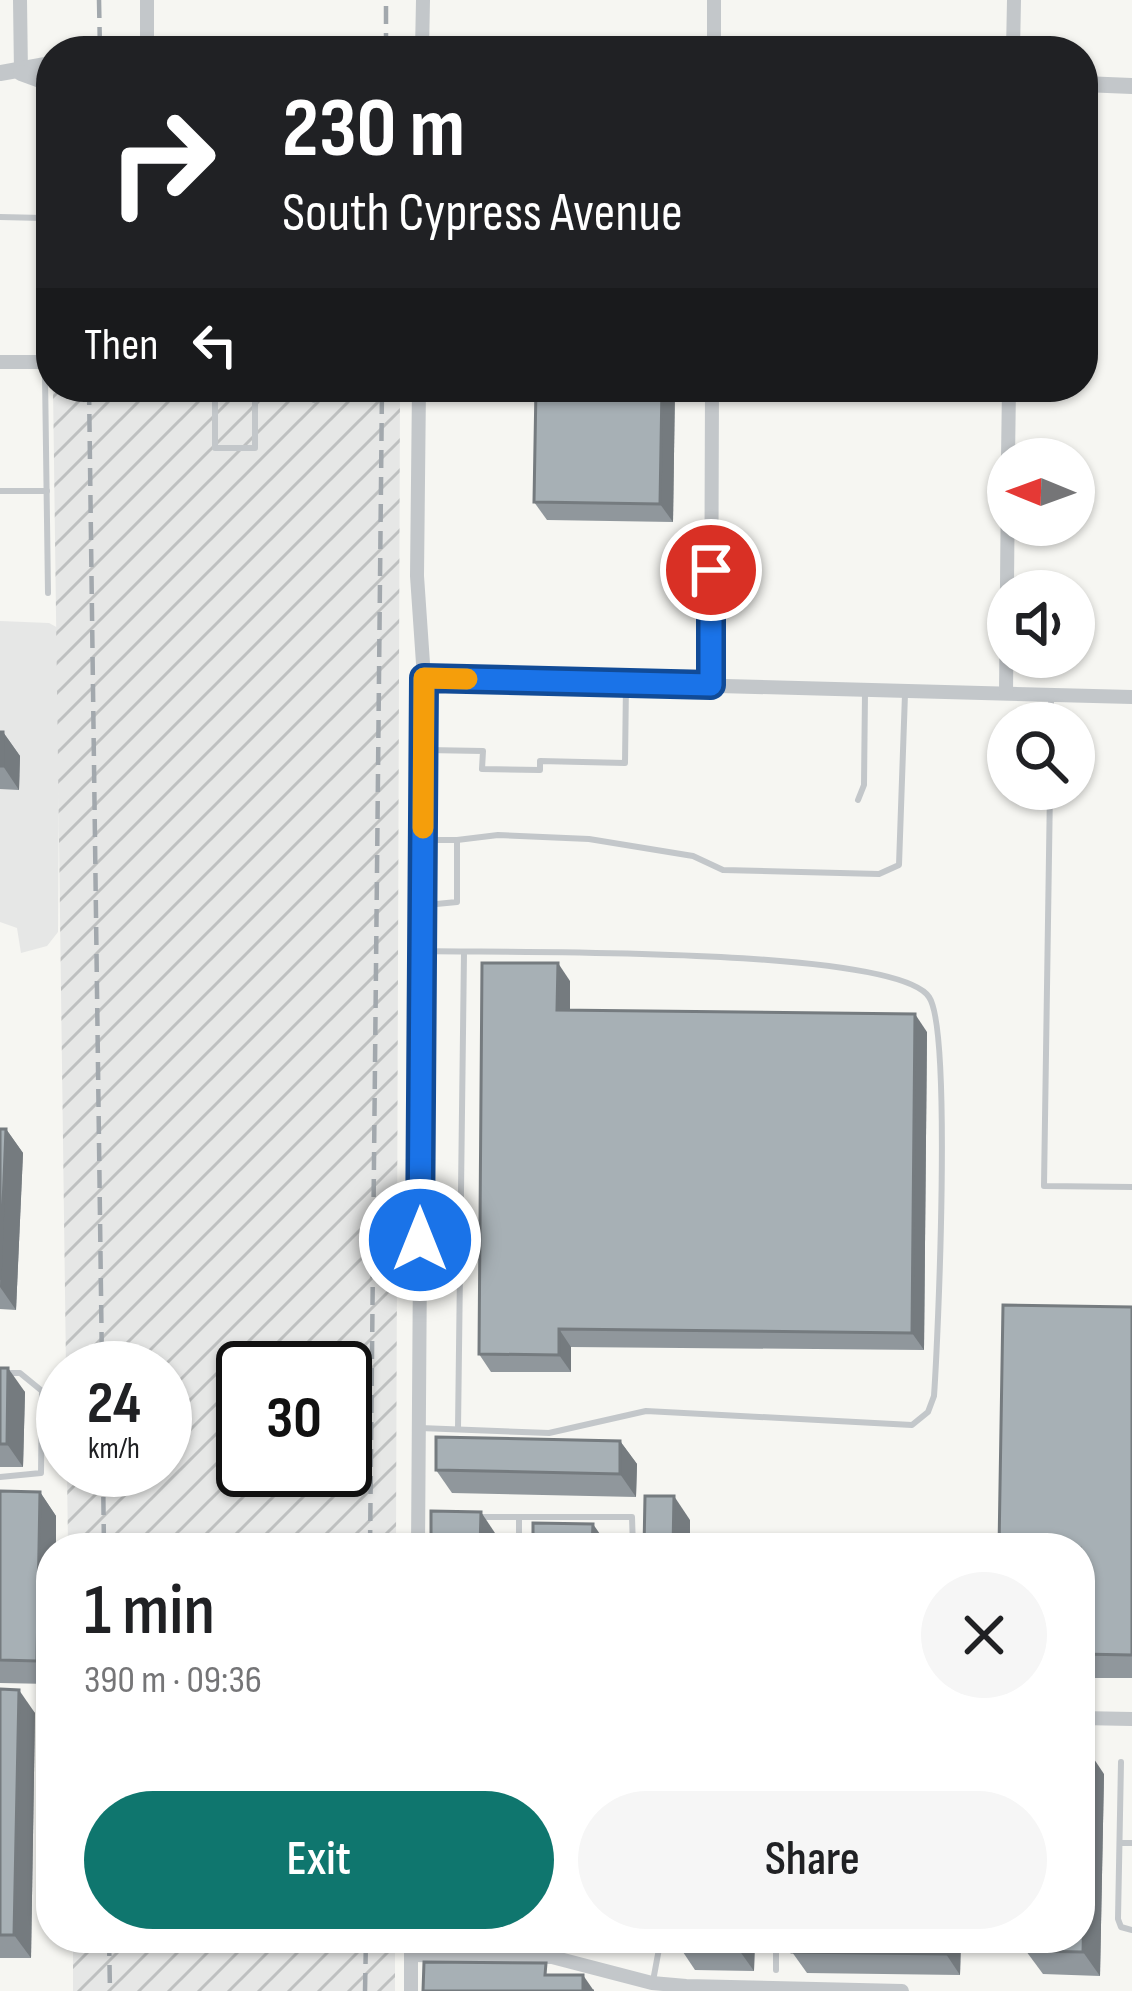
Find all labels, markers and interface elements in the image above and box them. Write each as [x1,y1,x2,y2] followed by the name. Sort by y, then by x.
[282,79,465,180] text: 230 m
[84,84,240,240] icon: right
[282,181,683,246] text: South Cypress Avenue
[182,312,248,378] icon: left
[84,318,158,373] text: Then
[987,438,1095,546] north arrow
[987,438,1095,810] map controls
[660,519,762,621] pin
[678,537,744,603] icon: arrive
[987,570,1095,678] button: sound
[987,702,1095,810] button: search
[357,1177,483,1303] position arrow
[216,1341,372,1497] speed limit sign: 30
[87,1368,141,1440] text: 24
[88,1431,140,1467] text: km/h
[84,1568,215,1655] text: 1 min
[921,1572,1047,1698] button: close
[84,1657,262,1704] text: 390 m · 09:36
[84,1791,554,1929] button: Exit
[578,1791,1047,1929] button: Share

